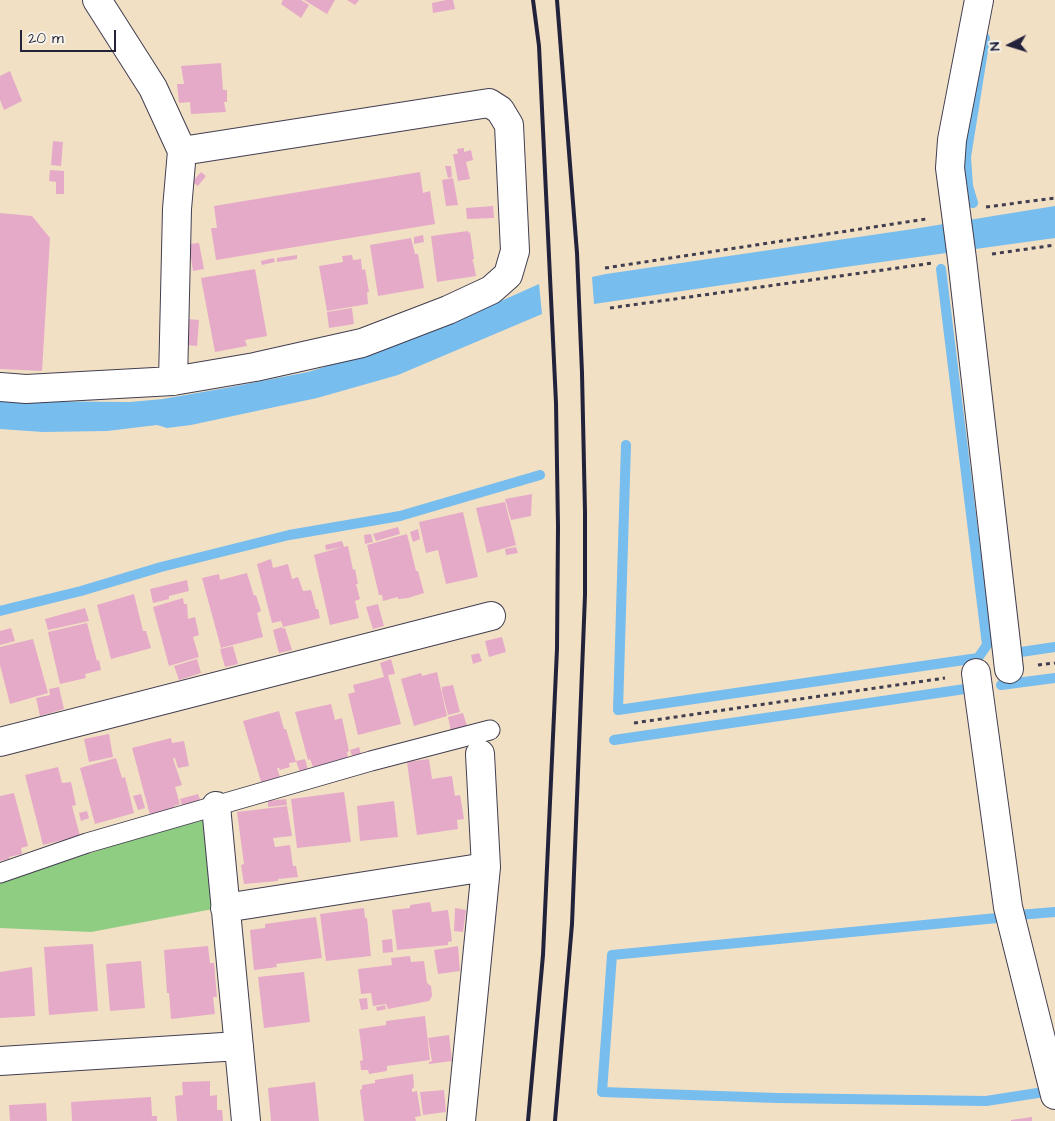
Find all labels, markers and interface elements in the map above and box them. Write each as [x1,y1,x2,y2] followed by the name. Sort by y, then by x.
[22,20,119,52] scale bar
[985,20,1035,70] north arrow
[28,28,64,49] text: 20 m
[985,41,1005,52] text: N

